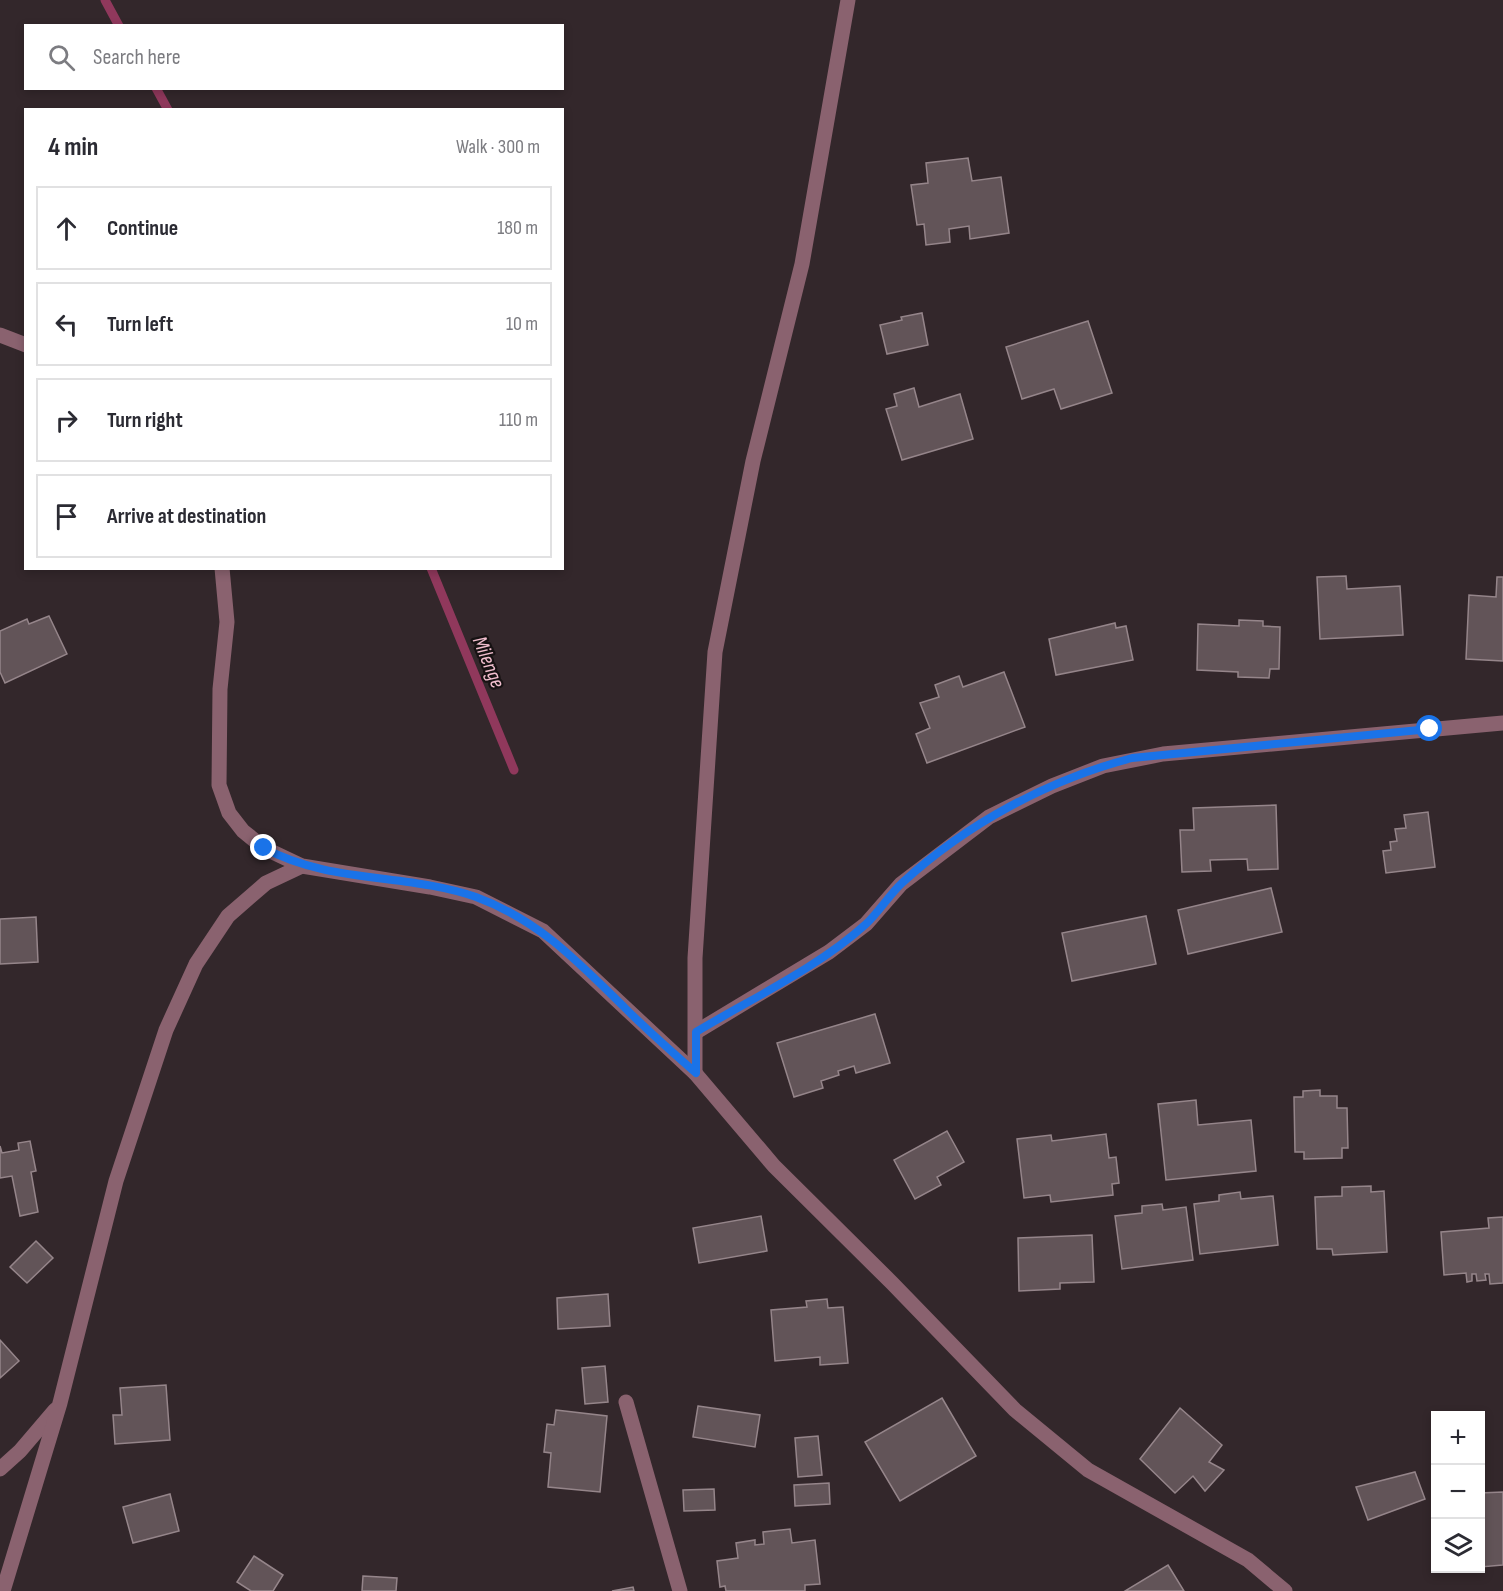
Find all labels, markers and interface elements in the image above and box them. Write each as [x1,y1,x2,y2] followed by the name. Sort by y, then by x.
[24,24,564,90] search box
[45,41,78,74] icon: search
[93,44,180,71] text: Search here
[48,132,98,163] text: 4 min
[456,135,540,159] text: Walk · 300 m
[50,212,83,245] icon: ahead
[107,215,178,242] text: Continue
[497,216,538,240] text: 180 m
[50,308,83,341] icon: left
[107,311,173,338] text: Turn left
[506,312,538,336] text: 10 m
[50,404,83,437] icon: right
[107,407,183,434] text: Turn right
[499,408,538,432] text: 110 m
[50,500,83,533] icon: arrive
[107,503,266,530] text: Arrive at destination
[467,633,510,692] water label: Milenge
[1416,715,1442,741] route start
[250,834,276,860] route end
[1431,1411,1485,1573] map controls
[1431,1411,1485,1465] button: +
[1431,1465,1485,1519] button: −
[1431,1519,1485,1573] button: layers

